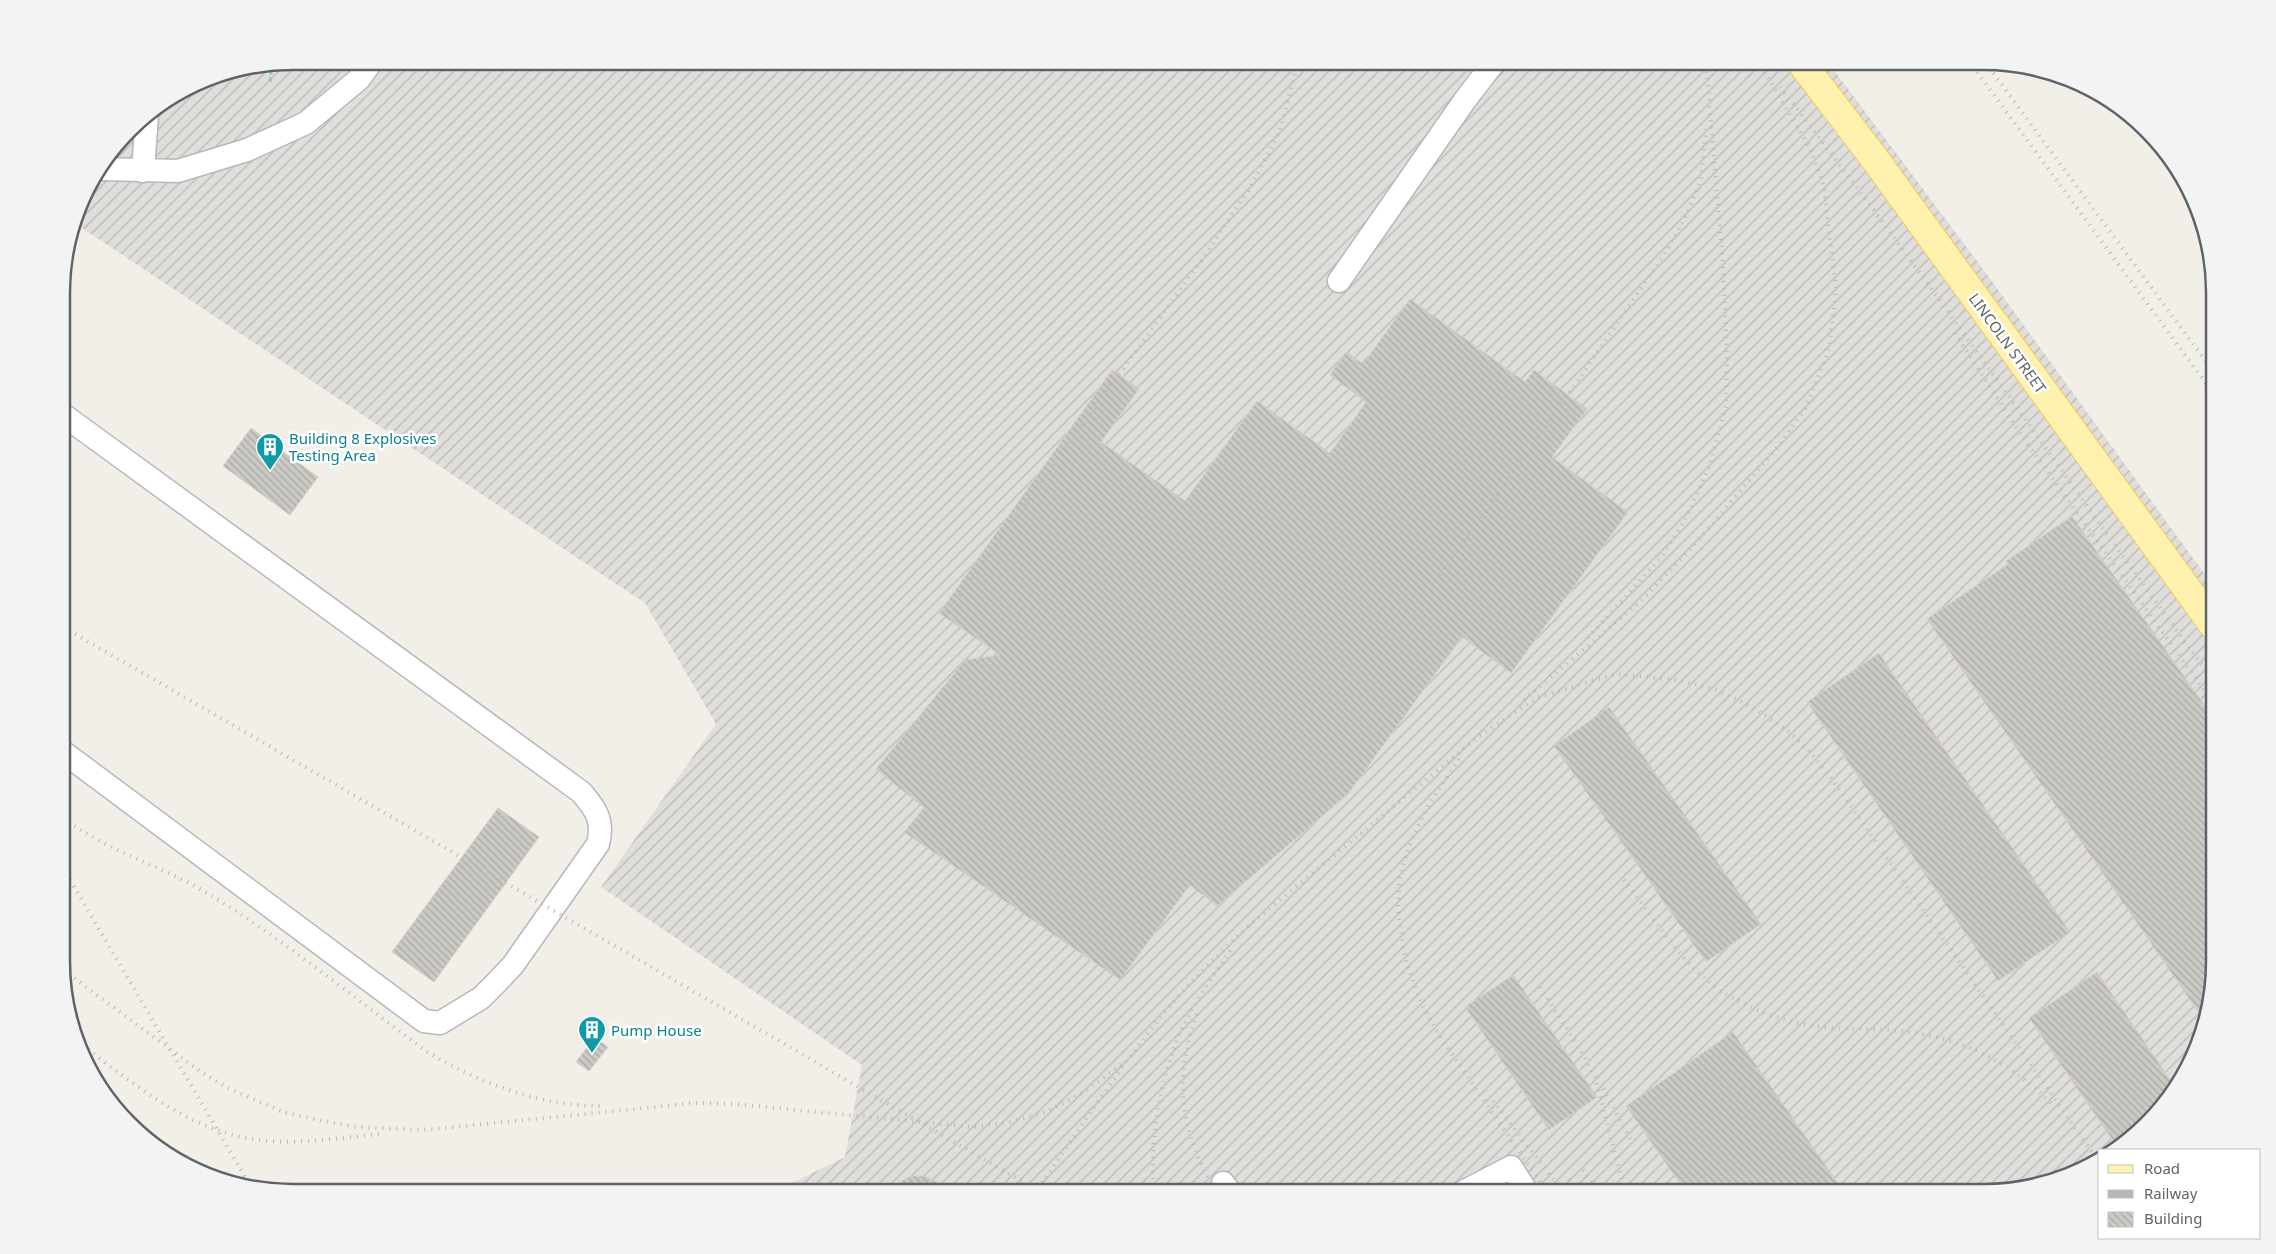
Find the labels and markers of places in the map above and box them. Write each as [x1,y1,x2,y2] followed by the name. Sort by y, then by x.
[289,428,437,465] place label: Building 8 Explosives Testing Area
[255,432,285,471] building icon: Building 8 Explosives Testing Area
[577,1015,607,1054] building icon: Pump House
[611,1020,702,1040] place label: Pump House

